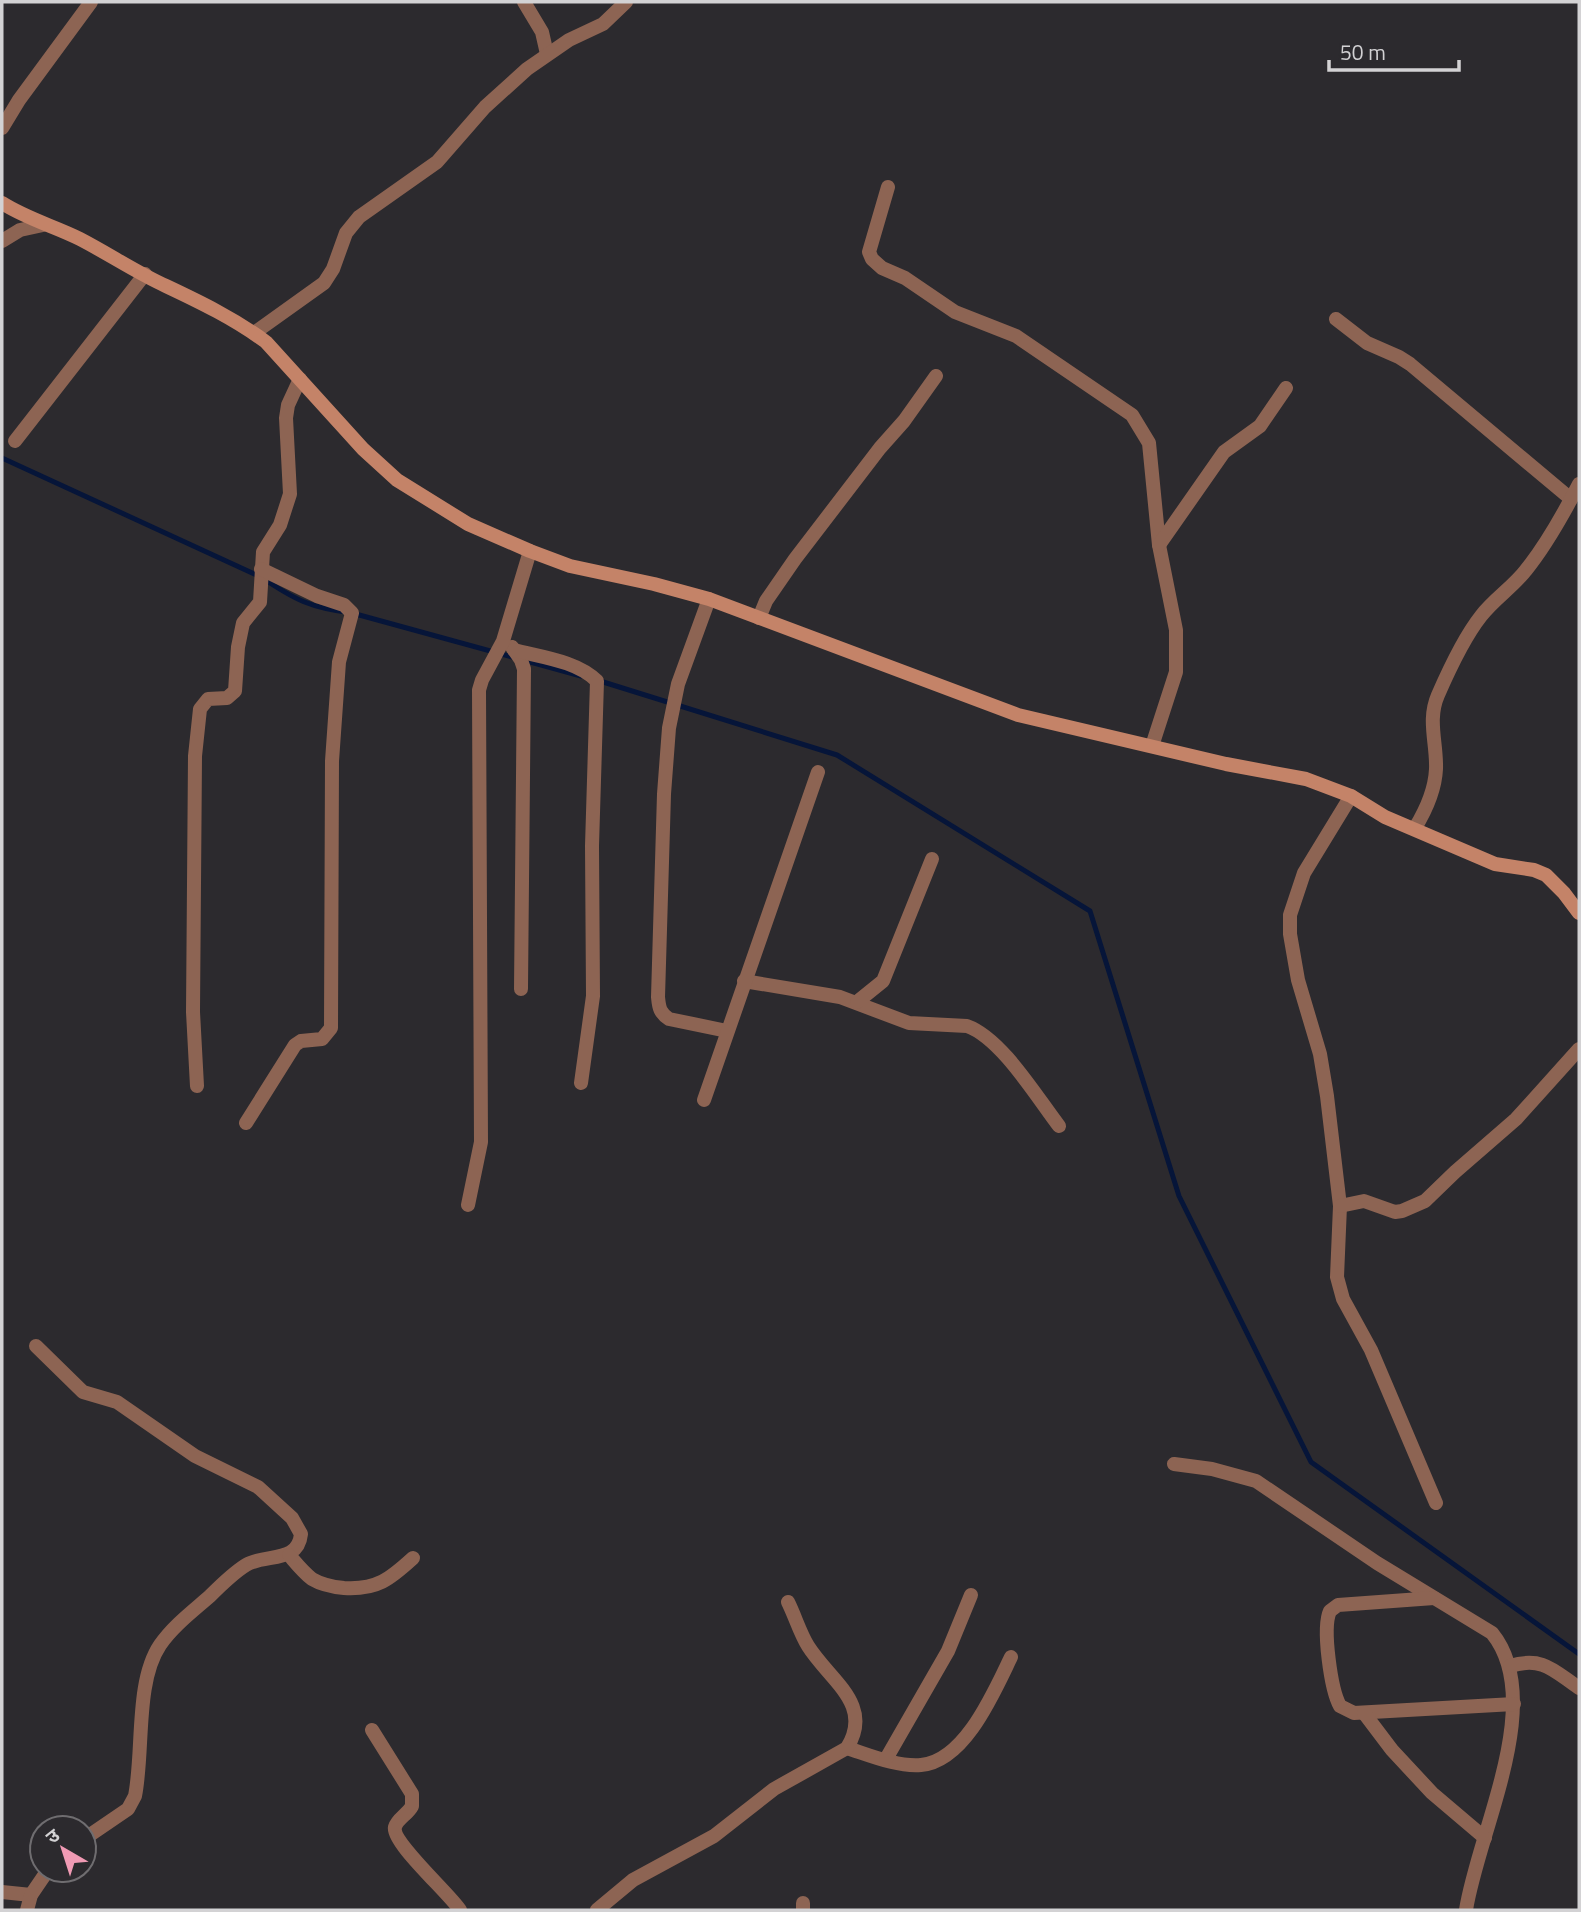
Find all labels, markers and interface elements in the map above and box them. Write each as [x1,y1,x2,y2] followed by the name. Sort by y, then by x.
[1329,28,1458,72] scale bar
[1340,36,1386,68] text: 50 m
[28,1814,98,1884] north arrow
[39,1820,66,1850] text: उ

